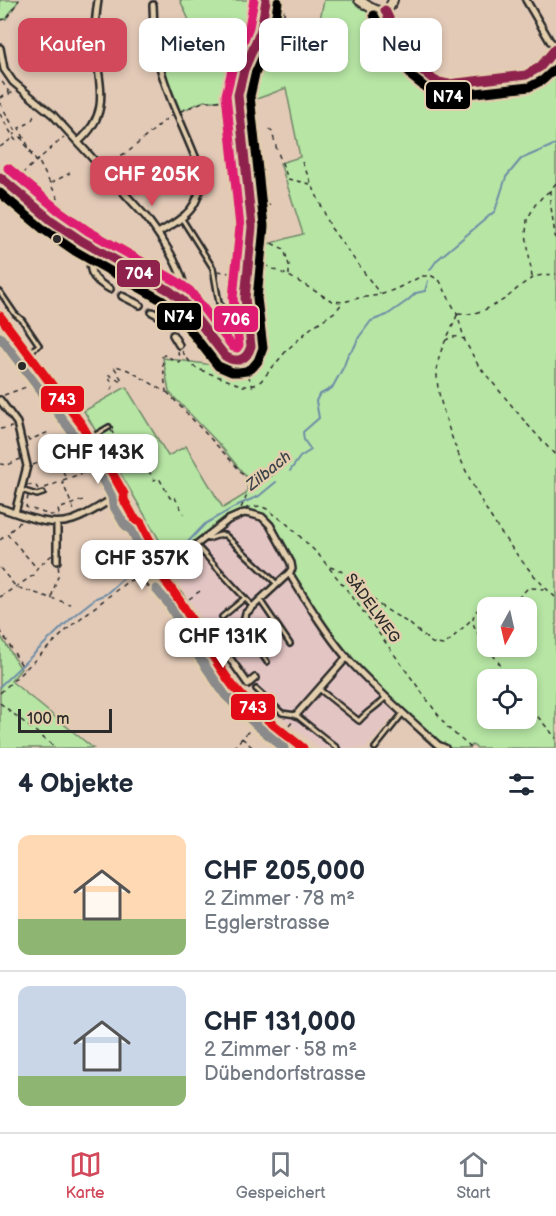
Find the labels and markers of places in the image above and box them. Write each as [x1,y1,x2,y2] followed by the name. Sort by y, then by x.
[90,156,214,207] pin: CHF 205K
[51,233,63,245] unlabelled marker
[16,360,28,372] unlabelled marker
[36,434,160,485] pin: CHF 143K
[80,540,204,591] pin: CHF 357K
[161,618,285,669] pin: CHF 131K

